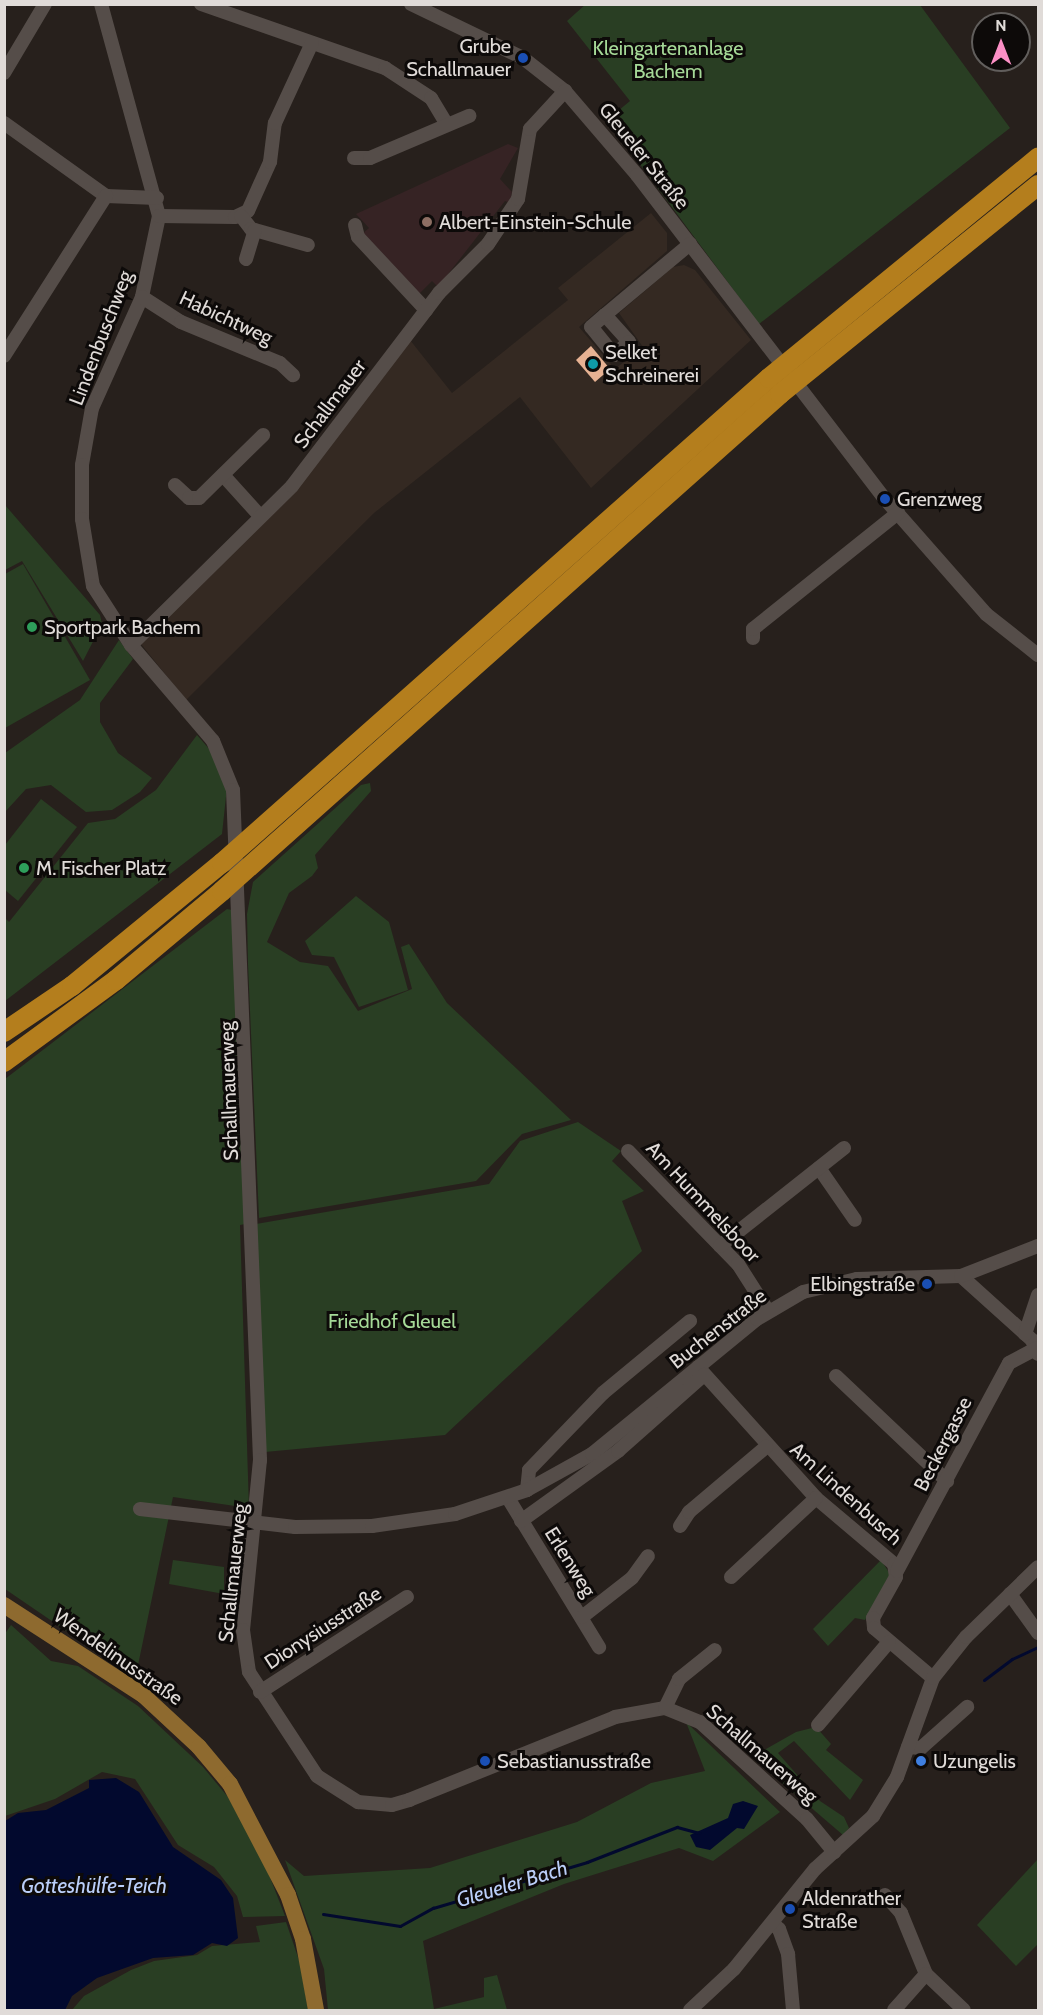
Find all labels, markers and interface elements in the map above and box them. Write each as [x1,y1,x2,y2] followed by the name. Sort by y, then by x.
[971,12,1031,72] north arrow
[995,16,1007,35] text: N
[406,34,511,81] place label: Grube Schallmauer
[593,36,743,83] park label: Kleingartenanlage Bachem
[516,51,530,65] marker: Grube Schallmauer
[594,98,694,214] street label: Gleueler Straße
[439,210,631,234] place label: Albert-Einstein-Schule
[420,215,434,229] marker: Albert-Einstein-Schule
[64,267,138,409] street label: Lindenbuschweg
[176,286,276,350] street label: Habichtweg
[605,340,699,387] place label: Selket Schreinerei
[289,355,371,453] street label: Schallmauer
[586,357,600,371] marker: Selket Schreinerei
[897,487,982,511] place label: Grenzweg
[878,492,892,506] marker: Grenzweg
[44,615,201,639] place label: Sportpark Bachem
[25,620,39,634] marker: Sportpark Bachem
[36,856,166,880] place label: M. Fischer Platz
[17,861,31,875] marker: M. Fischer Platz
[215,1021,243,1161] street label: Schallmauerweg
[641,1137,765,1267] street label: Am Hummelsboor
[810,1272,915,1296] place label: Elbingstraße
[920,1277,934,1291] marker: Elbingstraße
[665,1284,771,1374] street label: Buchenstraße
[328,1309,456,1333] park label: Friedhof Gleuel
[909,1393,977,1495] street label: Beckergasse
[785,1438,907,1550] street label: Am Lindenbusch
[214,1502,252,1644] street label: Schallmauerweg
[539,1523,601,1601] street label: Erlenweg
[260,1581,386,1675] street label: Dionysiusstraße
[49,1603,187,1711] street label: Wendelinusstraße
[702,1699,822,1809] street label: Schallmauerweg
[497,1749,651,1773] place label: Sebastianusstraße
[933,1749,1016,1773] place label: Uzungelis
[478,1754,492,1768] marker: Sebastianusstraße
[914,1754,928,1768] marker: Uzungelis
[453,1855,571,1913] water label: Gleueler Bach
[21,1873,167,1899] water label: Gotteshülfe-Teich
[802,1886,901,1933] place label: Aldenrather Straße
[783,1902,797,1916] marker: Aldenrather Straße

